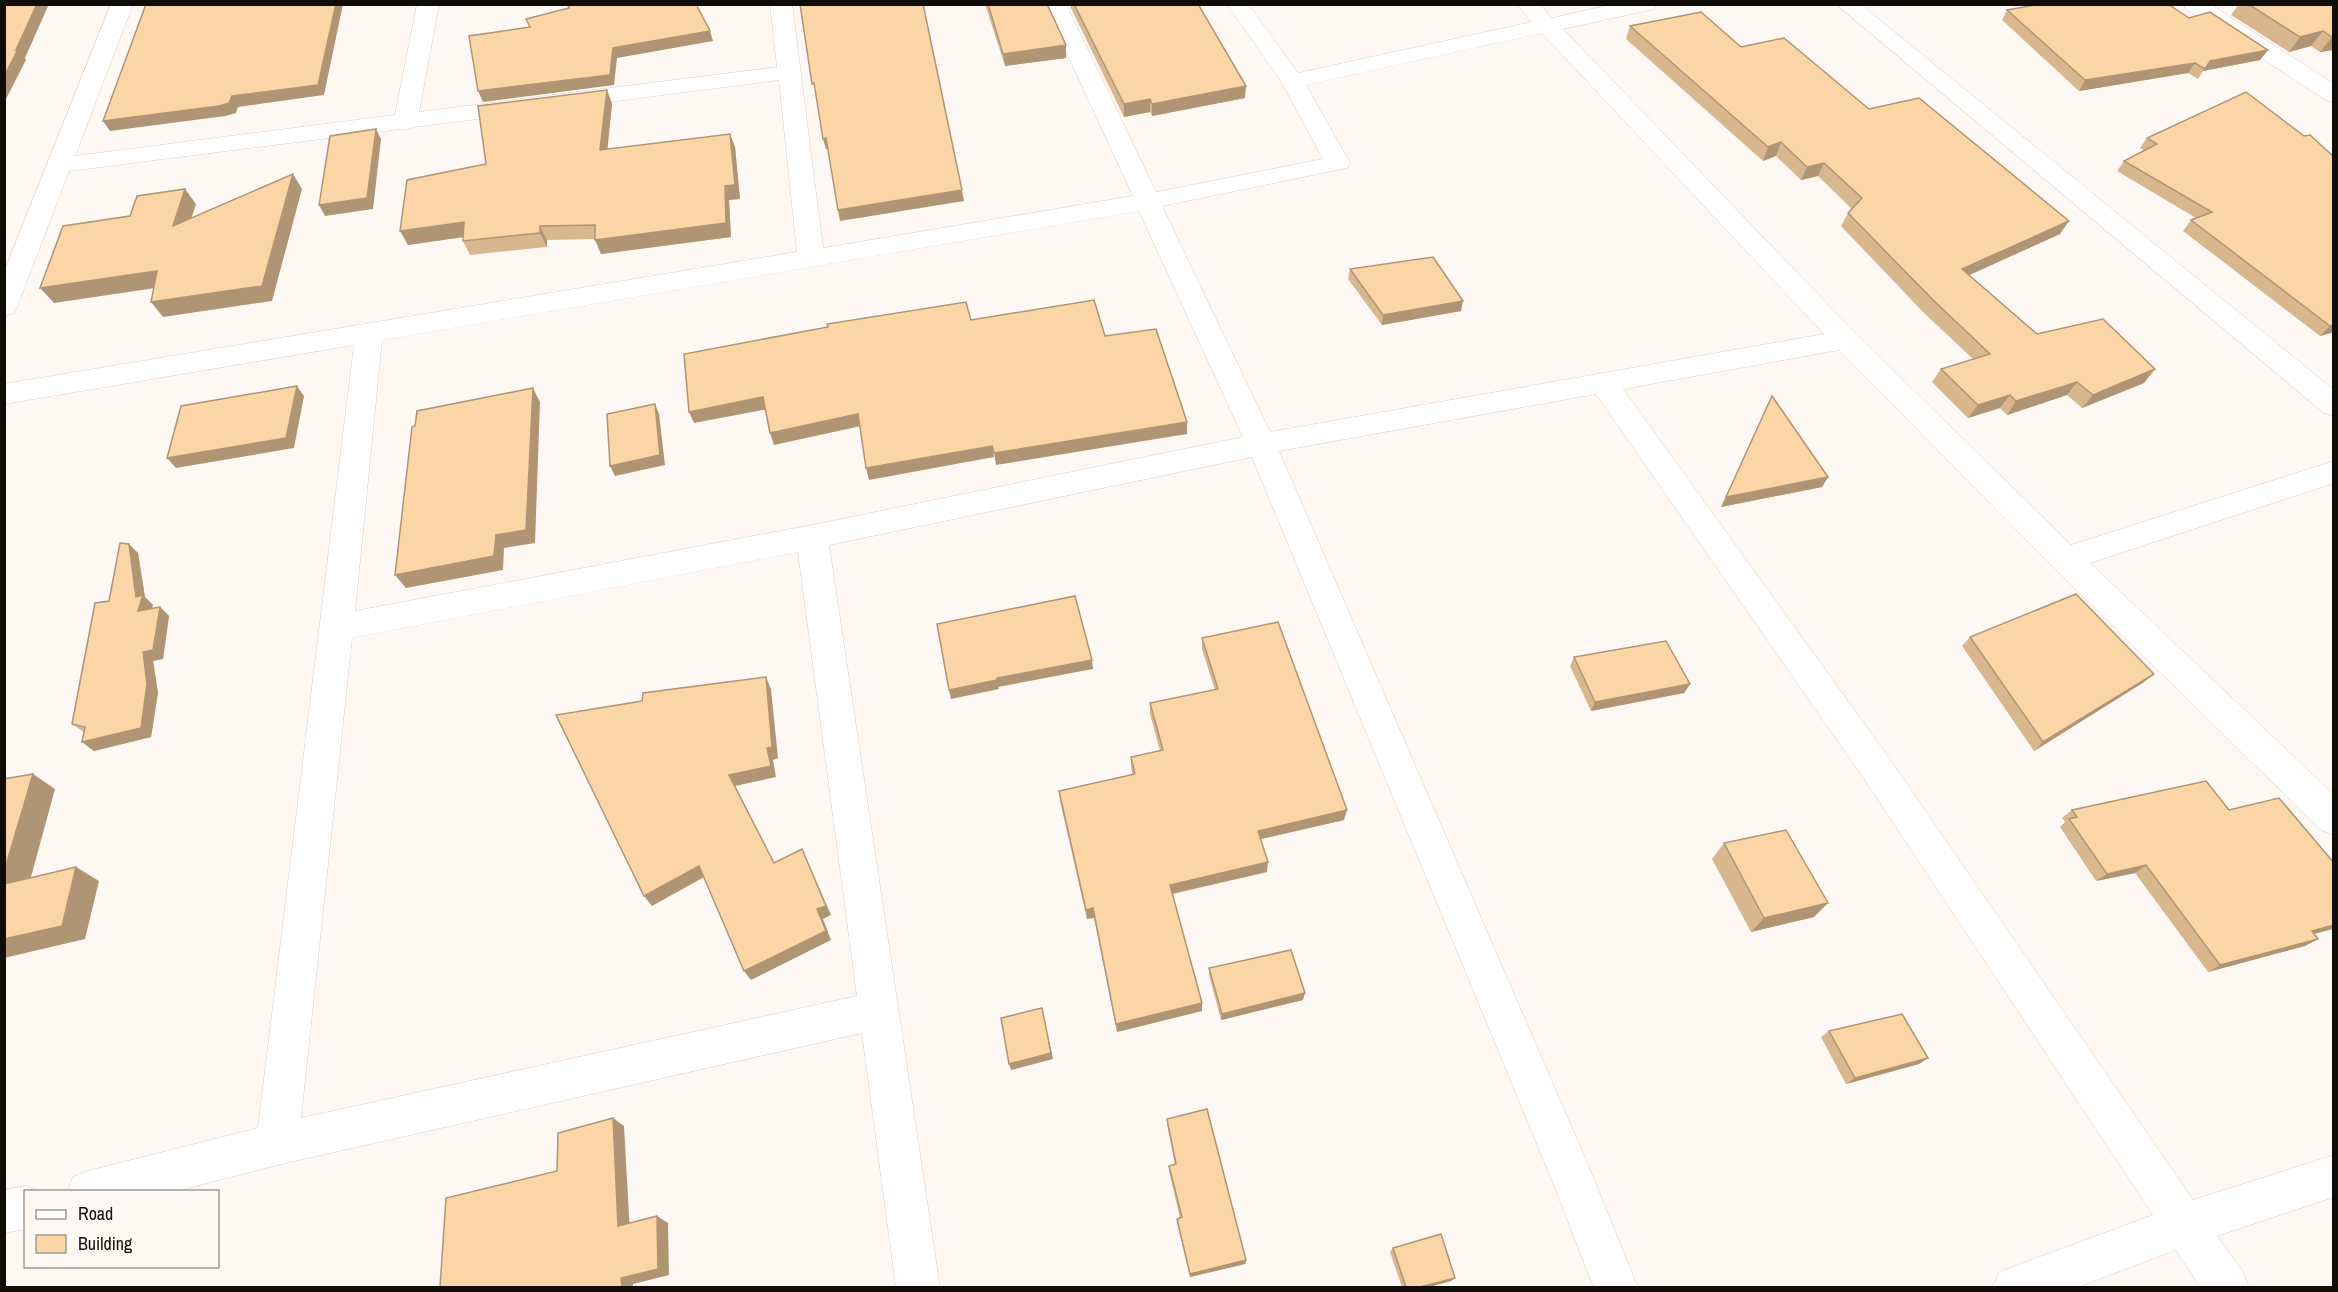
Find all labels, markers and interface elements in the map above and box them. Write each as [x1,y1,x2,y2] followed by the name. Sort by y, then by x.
[24,1190,219,1268] legend
[78,1201,113,1226] text: Road
[78,1231,133,1256] text: Building

